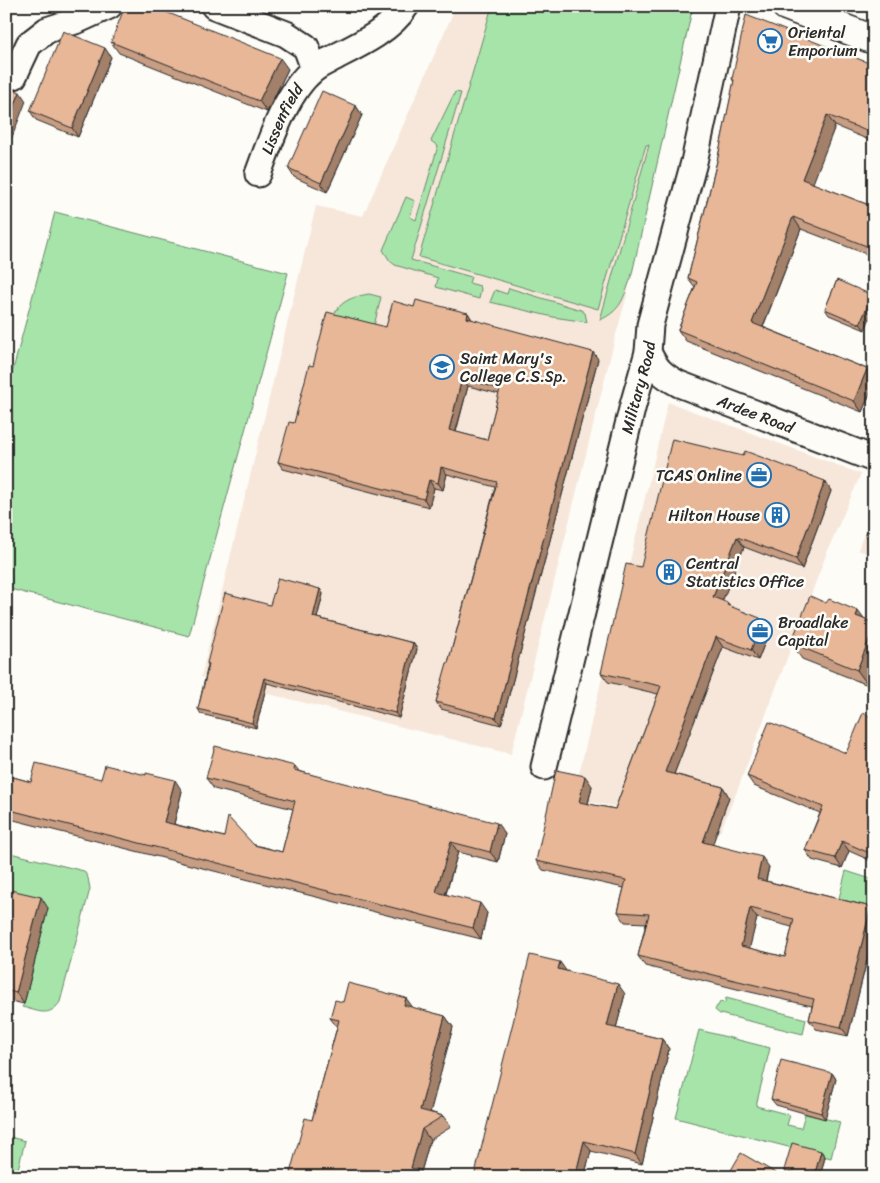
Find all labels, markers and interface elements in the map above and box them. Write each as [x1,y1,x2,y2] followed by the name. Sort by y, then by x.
[788,18,858,65] place label: Oriental Emporium
[757,28,783,54] supermarket icon: Oriental Emporium
[252,76,312,159] street label: Lissenfield
[612,339,663,437] street label: Military Road
[460,344,567,391] place label: Saint Mary's College C.S.Sp.
[429,354,455,380] school or university icon: Saint Mary's College C.S.Sp.
[712,385,800,442] street label: Ardee Road
[656,461,742,490] place label: TCAS Online
[746,462,772,488] office icon: TCAS Online
[668,501,760,530] place label: Hilton House
[764,502,790,528] building icon: Hilton House
[686,549,804,596] place label: Central Statistics Office
[656,559,682,585] building icon: Central Statistics Office
[778,608,849,655] place label: Broadlake Capital
[747,618,773,644] office icon: Broadlake Capital

